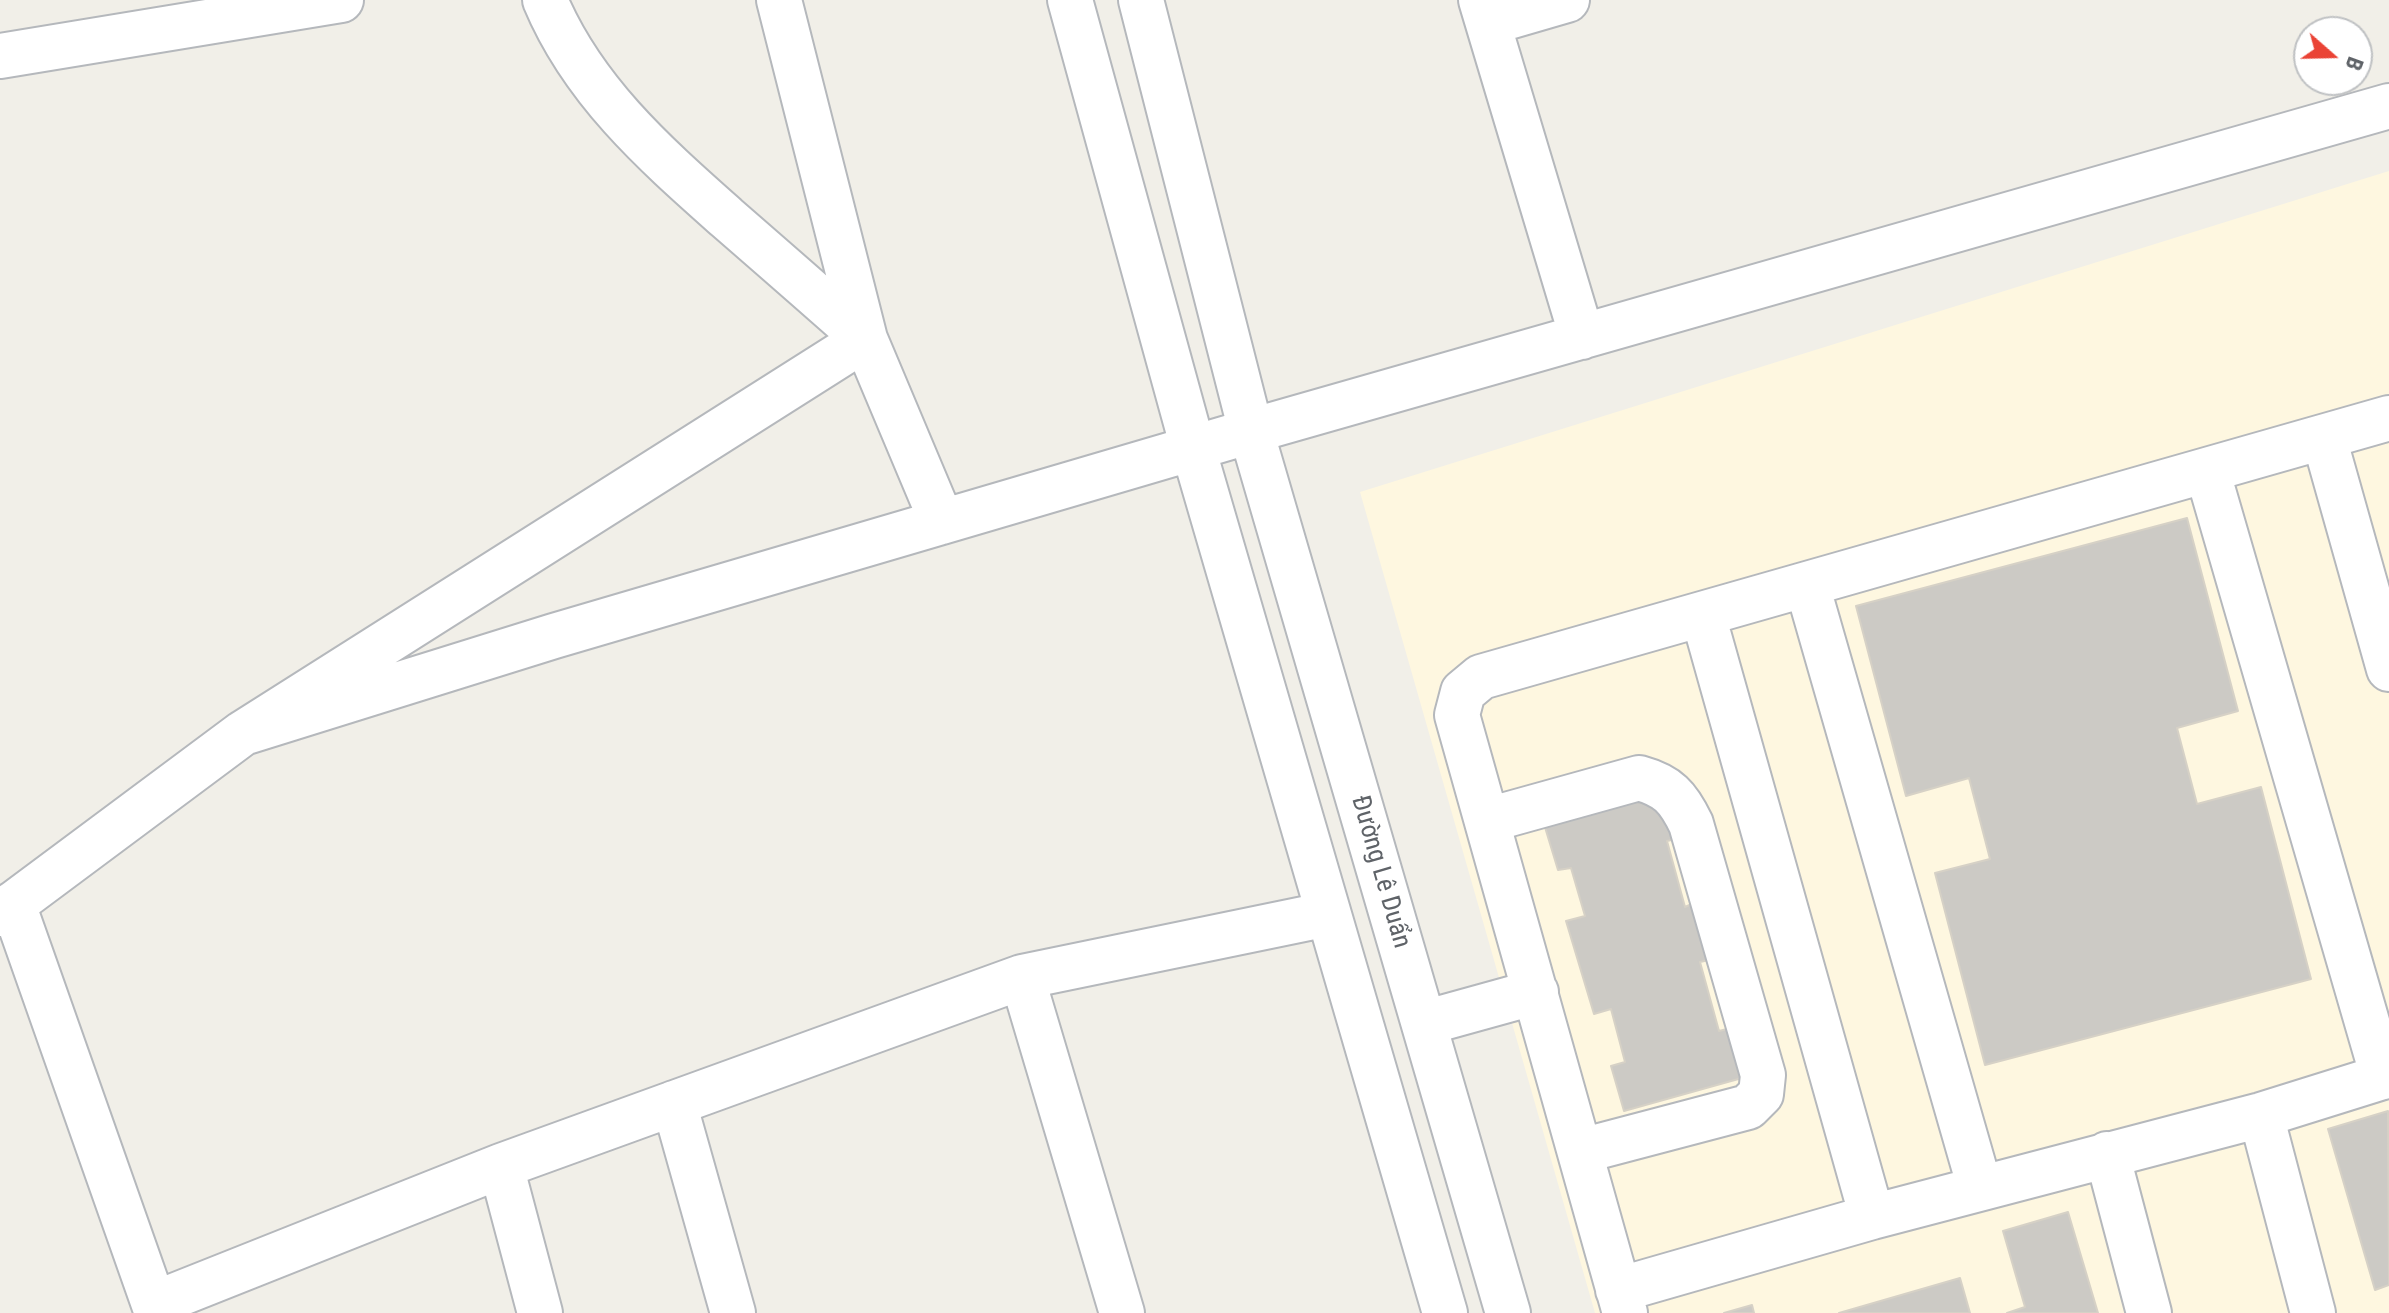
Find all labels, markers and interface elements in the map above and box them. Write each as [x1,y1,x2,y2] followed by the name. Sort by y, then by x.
[2293,16,2373,96] north arrow
[2340,54,2368,74] text: B
[1343,792,1417,952] street label: Đường Lê Duẩn

